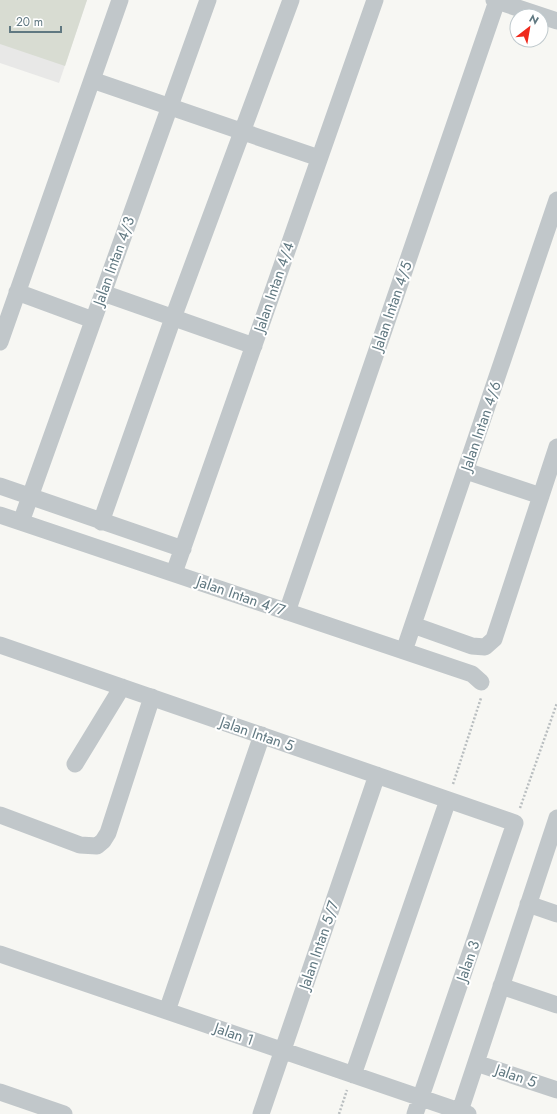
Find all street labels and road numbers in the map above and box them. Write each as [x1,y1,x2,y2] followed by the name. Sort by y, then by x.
[87,213,140,310] street label: Jalan Intan 4/3
[248,239,300,337] street label: Jalan Intan 4/4
[366,258,418,356] street label: Jalan Intan 4/5
[455,378,507,476] street label: Jalan Intan 4/6
[192,570,289,622] street label: Jalan Intan 4/7
[215,710,297,757] street label: Jalan Intan 5
[293,897,345,994] street label: Jalan Intan 5/7
[450,938,485,986] street label: Jalan 3
[209,1016,257,1051] street label: Jalan 1
[491,1058,540,1093] street label: Jalan 5

